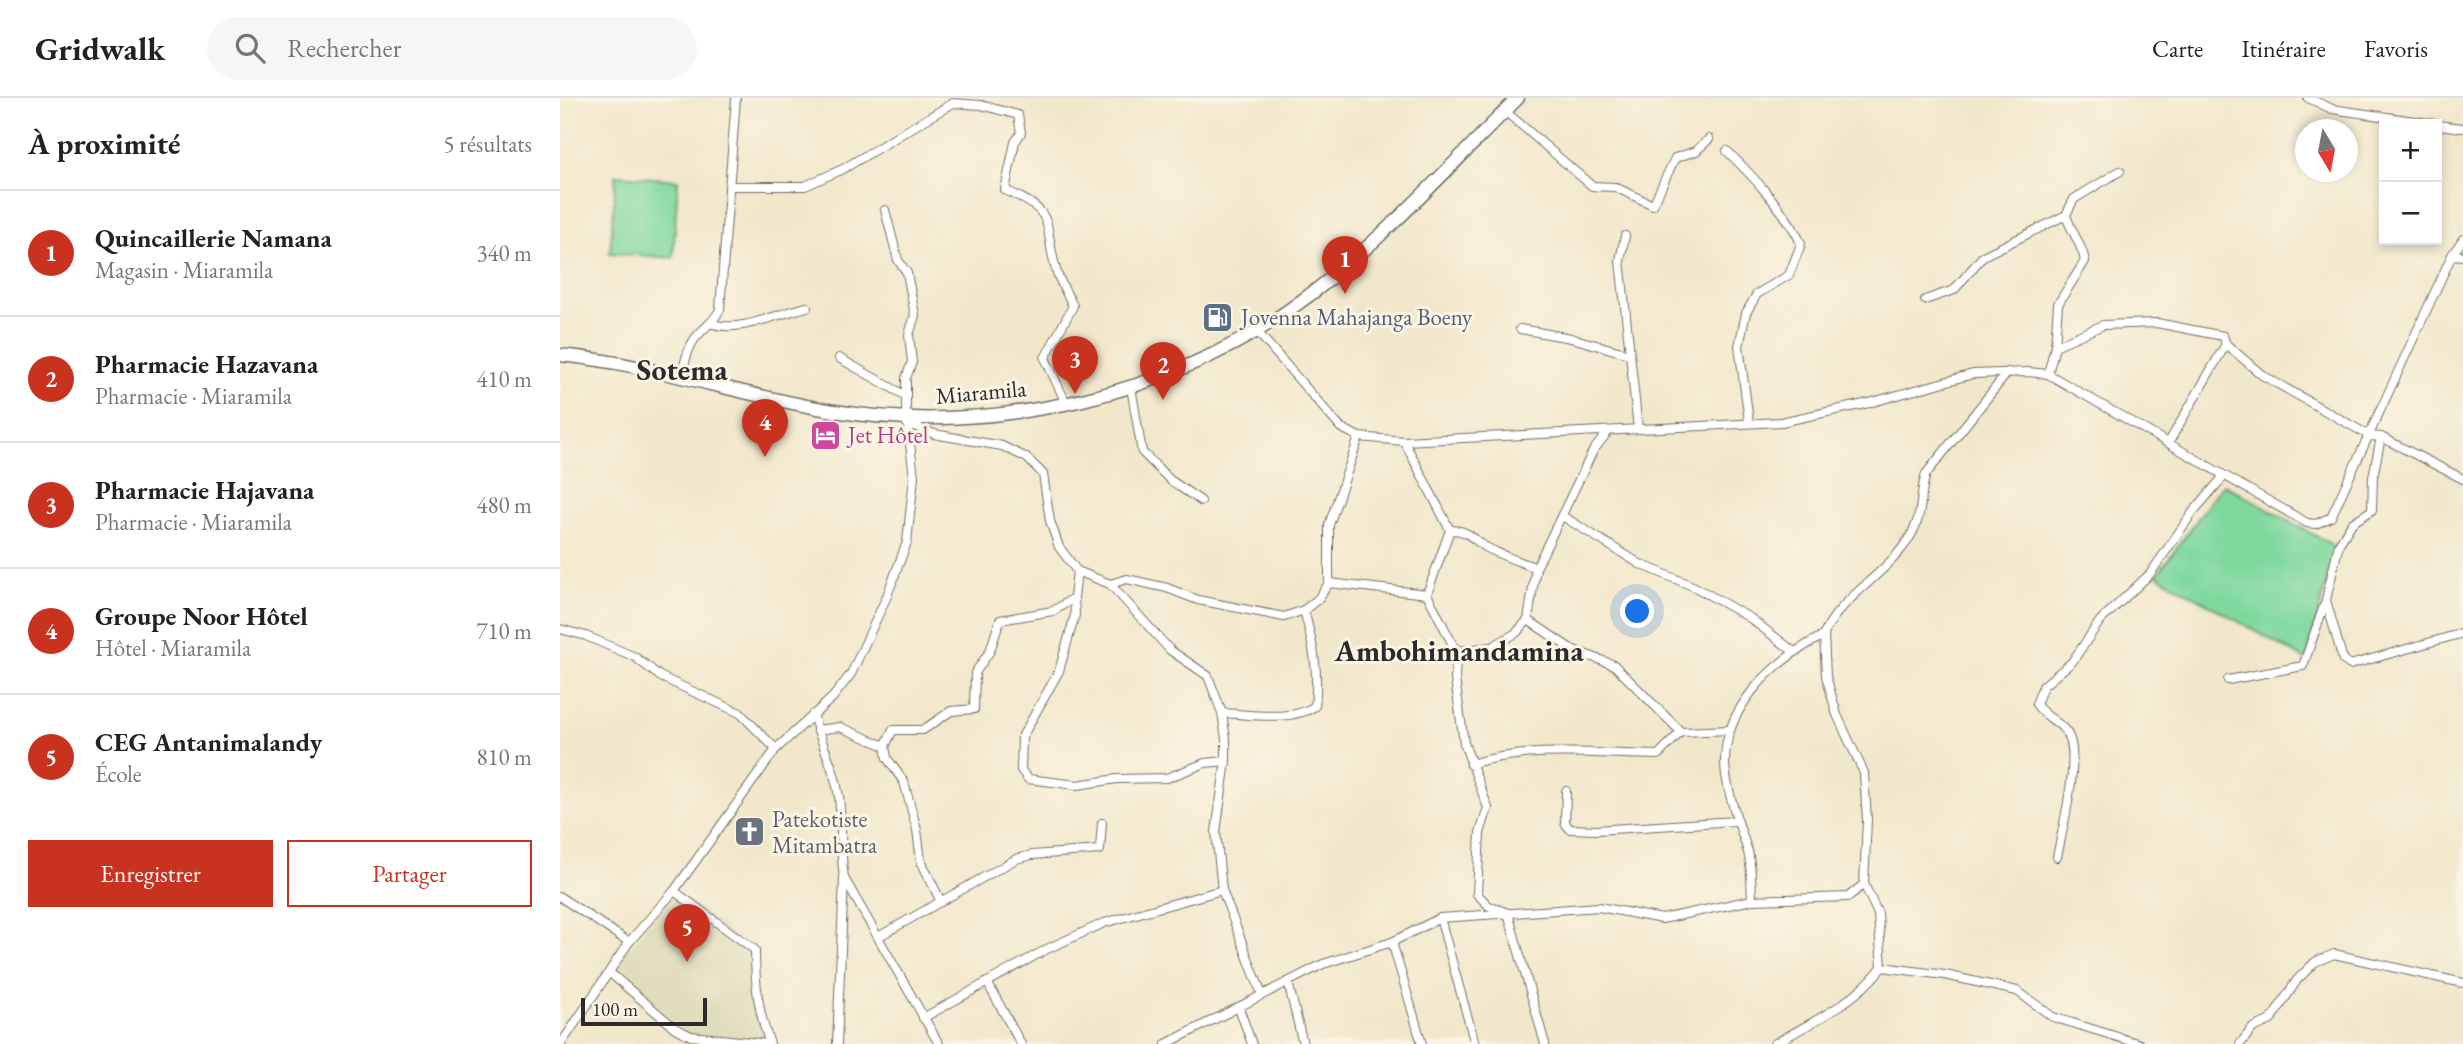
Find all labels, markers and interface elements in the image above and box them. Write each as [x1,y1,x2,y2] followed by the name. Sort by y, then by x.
[207,17,697,80] search box
[35,27,165,70] text: Gridwalk
[231,29,269,67] icon: search
[287,31,401,65] text: Rechercher
[2152,33,2203,64] text: Carte
[2241,33,2326,64] text: Itinéraire
[2364,33,2428,64] text: Favoris
[2295,119,2358,182] north arrow
[2379,119,2442,245] map controls
[2379,119,2442,182] button: +
[28,124,180,163] text: À proximité
[444,129,532,159] text: 5 résultats
[2379,182,2442,245] button: −
[95,221,332,255] text: Quincaillerie Namana
[1322,236,1368,294] pin: 1
[45,238,57,268] text: 1
[476,238,532,268] text: 340 m
[95,255,273,285] text: Magasin · Miaramila
[1201,300,1235,334] fuel station icon: Jovenna Mahajanga Boeny
[1239,302,1473,332] place label: Jovenna Mahajanga Boeny
[1052,336,1098,394] pin: 3
[1140,342,1186,400] pin: 2
[95,347,318,381] text: Pharmacie Hazavana
[636,350,728,389] district label: Sotema
[45,364,57,394] text: 2
[476,364,532,394] text: 410 m
[935,373,1028,411] street label: Miaramila
[95,381,292,411] text: Pharmacie · Miaramila
[742,399,788,457] pin: 4
[808,418,842,452] hotel icon: Jet Hôtel
[846,420,929,450] place label: Jet Hôtel
[95,473,315,507] text: Pharmacie Hajavana
[45,490,57,520] text: 3
[476,490,532,520] text: 480 m
[95,507,292,537] text: Pharmacie · Miaramila
[1620,594,1654,628] your location
[95,599,308,633] text: Groupe Noor Hôtel
[45,616,57,646] text: 4
[476,616,532,646] text: 710 m
[1333,631,1584,670] district label: Ambohimandamina
[95,633,251,663] text: Hôtel · Miaramila
[95,725,322,759] text: CEG Antanimalandy
[45,742,57,772] text: 5
[476,742,532,772] text: 810 m
[95,759,142,789] text: École
[772,804,878,860] place label: Patekotiste Mitambatra
[732,815,766,849] church icon: Patekotiste Mitambatra
[28,840,273,907] button: Enregistrer
[287,840,532,907] button: Partager
[664,904,710,962] pin: 5
[581,995,707,1027] scale bar
[592,997,638,1022] text: 100 m

